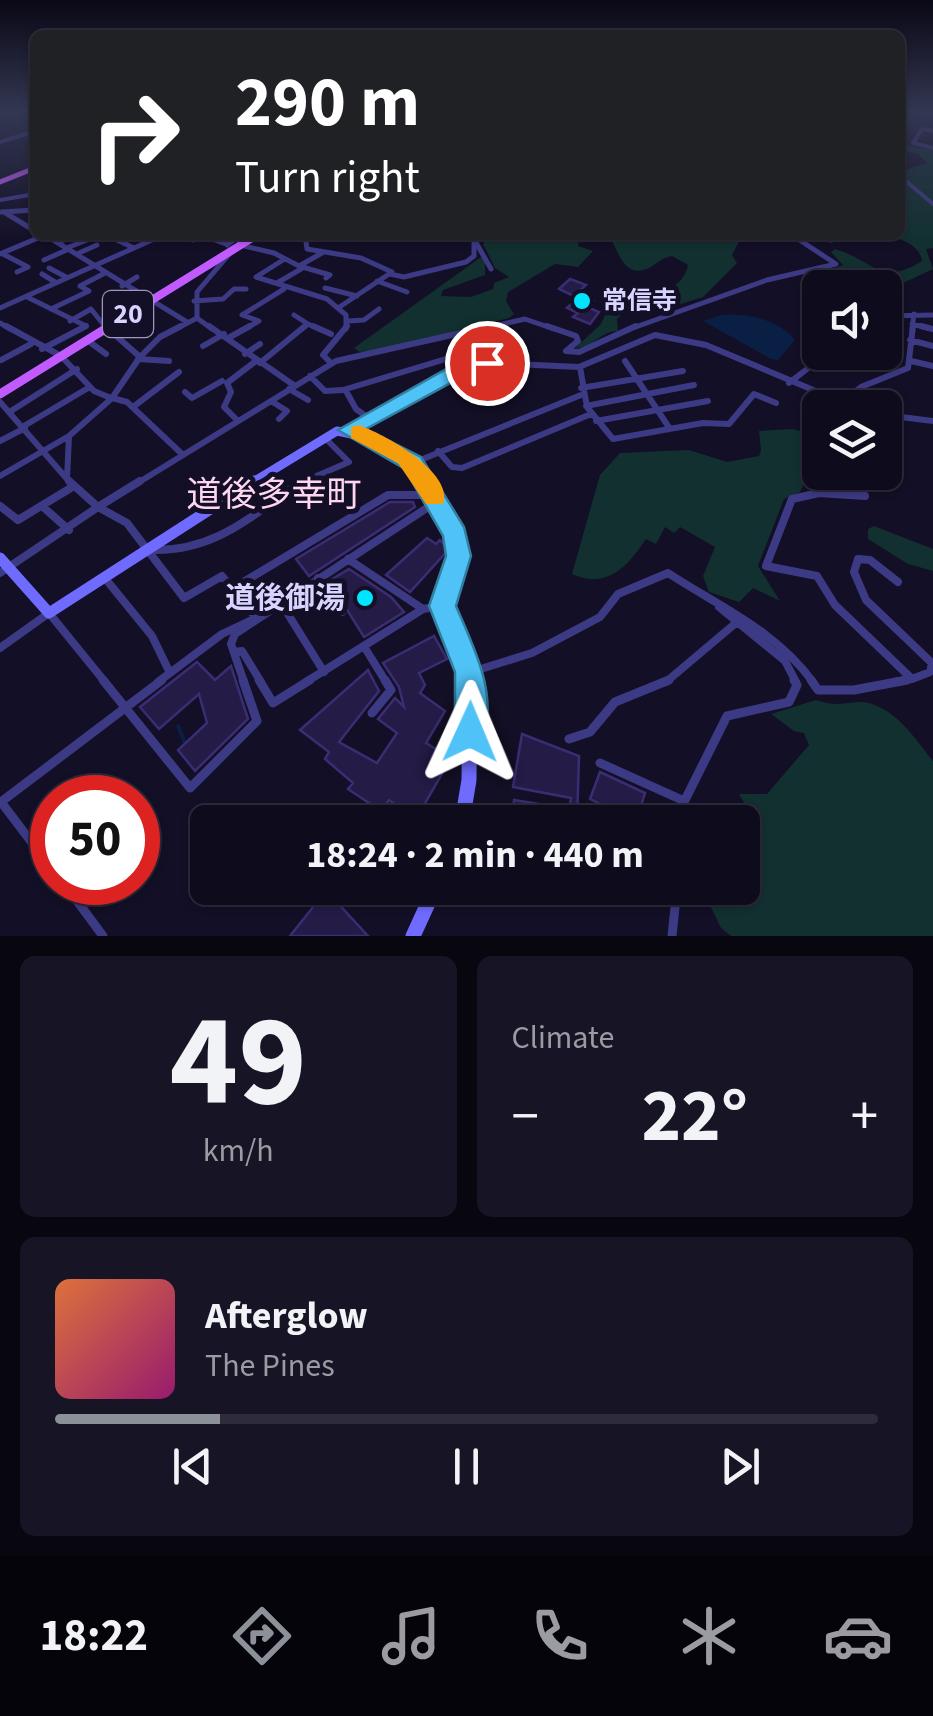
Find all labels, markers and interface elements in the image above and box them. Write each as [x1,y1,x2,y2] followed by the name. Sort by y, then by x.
[235,53,420,153] text: 290 m
[70,70,200,200] icon: right
[235,146,420,210] text: Turn right
[802,270,902,490] map controls
[802,270,902,370] button: sound
[602,283,677,319] place label: 常信寺
[571,290,593,312] marker: 常信寺
[103,291,153,337] road number: 20
[445,321,530,406] pin
[460,336,515,391] icon: arrive
[802,390,902,490] button: layers
[186,470,362,520] district label: 道後多幸町
[225,577,345,620] place label: 道後御湯
[354,587,376,609] marker: 道後御湯
[418,680,522,784] position arrow
[30,775,160,905] speed limit sign: 50
[306,828,644,882] text: 18:24 · 2 min · 440 m
[170,970,307,1155] text: 49
[512,1015,614,1061] text: Climate
[641,1063,748,1170] text: 22°
[512,1078,539,1156] text: −
[851,1078,878,1156] text: +
[203,1128,274,1174] text: km/h
[205,1289,368,1343] text: Afterglow
[205,1343,335,1389] text: The Pines
[165,1439,220,1494] icon: previous
[439,1439,494,1494] icon: pause
[713,1439,768,1494] icon: next
[227,1601,297,1671] icon: directions
[376,1601,446,1671] icon: music
[525,1601,595,1671] icon: phone
[674,1601,744,1671] icon: climate
[823,1601,893,1671] icon: car
[40,1604,148,1668] text: 18:22

